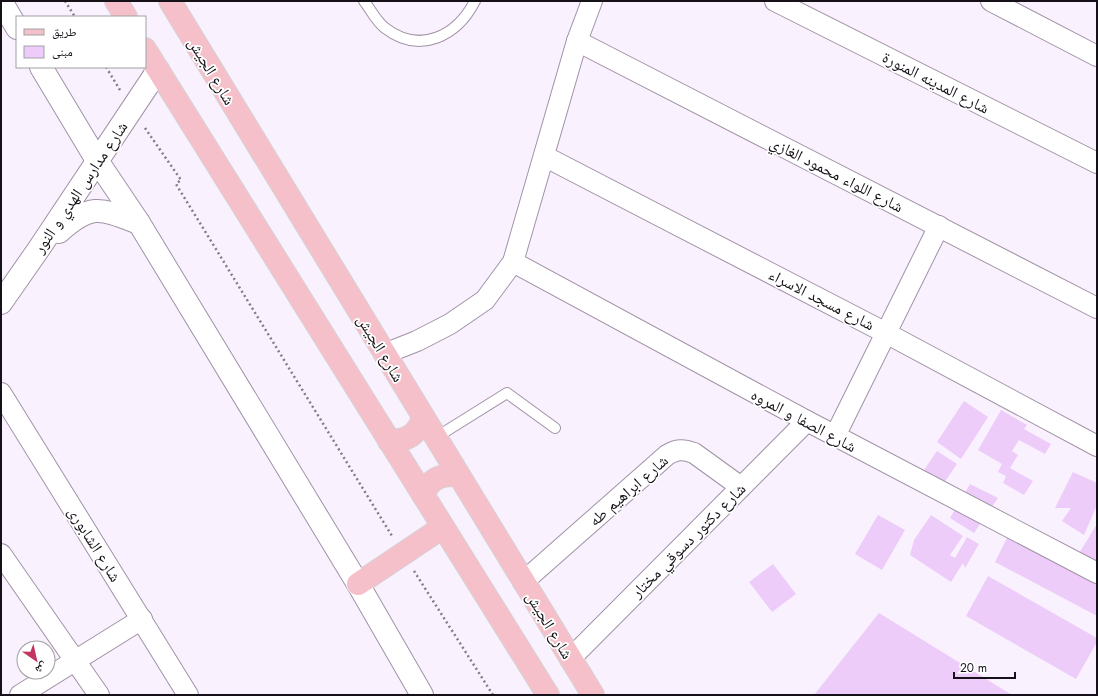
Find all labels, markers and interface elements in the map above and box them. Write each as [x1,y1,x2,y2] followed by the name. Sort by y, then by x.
[16,16,146,68] legend
[52,23,77,41] text: طريق
[182,33,241,109] street label: شارع الجيش
[52,43,73,61] text: مبنى
[878,46,993,119] street label: شارع المدينه المنورة
[27,117,134,259] street label: شارع مدارس الهدي و النور
[766,131,907,219] street label: شارع اللواء محمود الغازي
[765,263,879,336] street label: شارع مسجد الاسراء
[351,310,410,386] street label: شارع الجيش
[747,383,861,458] street label: شارع الصفا و المروه
[584,449,673,531] street label: شارع ابراهيم طه
[625,478,752,604] street label: شارع دكتور دسوقي مختار
[62,502,127,586] street label: شارع الشابورى
[520,587,579,663] street label: شارع الجيش
[16,640,56,680] north arrow
[954,654,1015,680] scale bar
[32,658,51,678] text: ش
[960,659,987,677] text: 20 m

